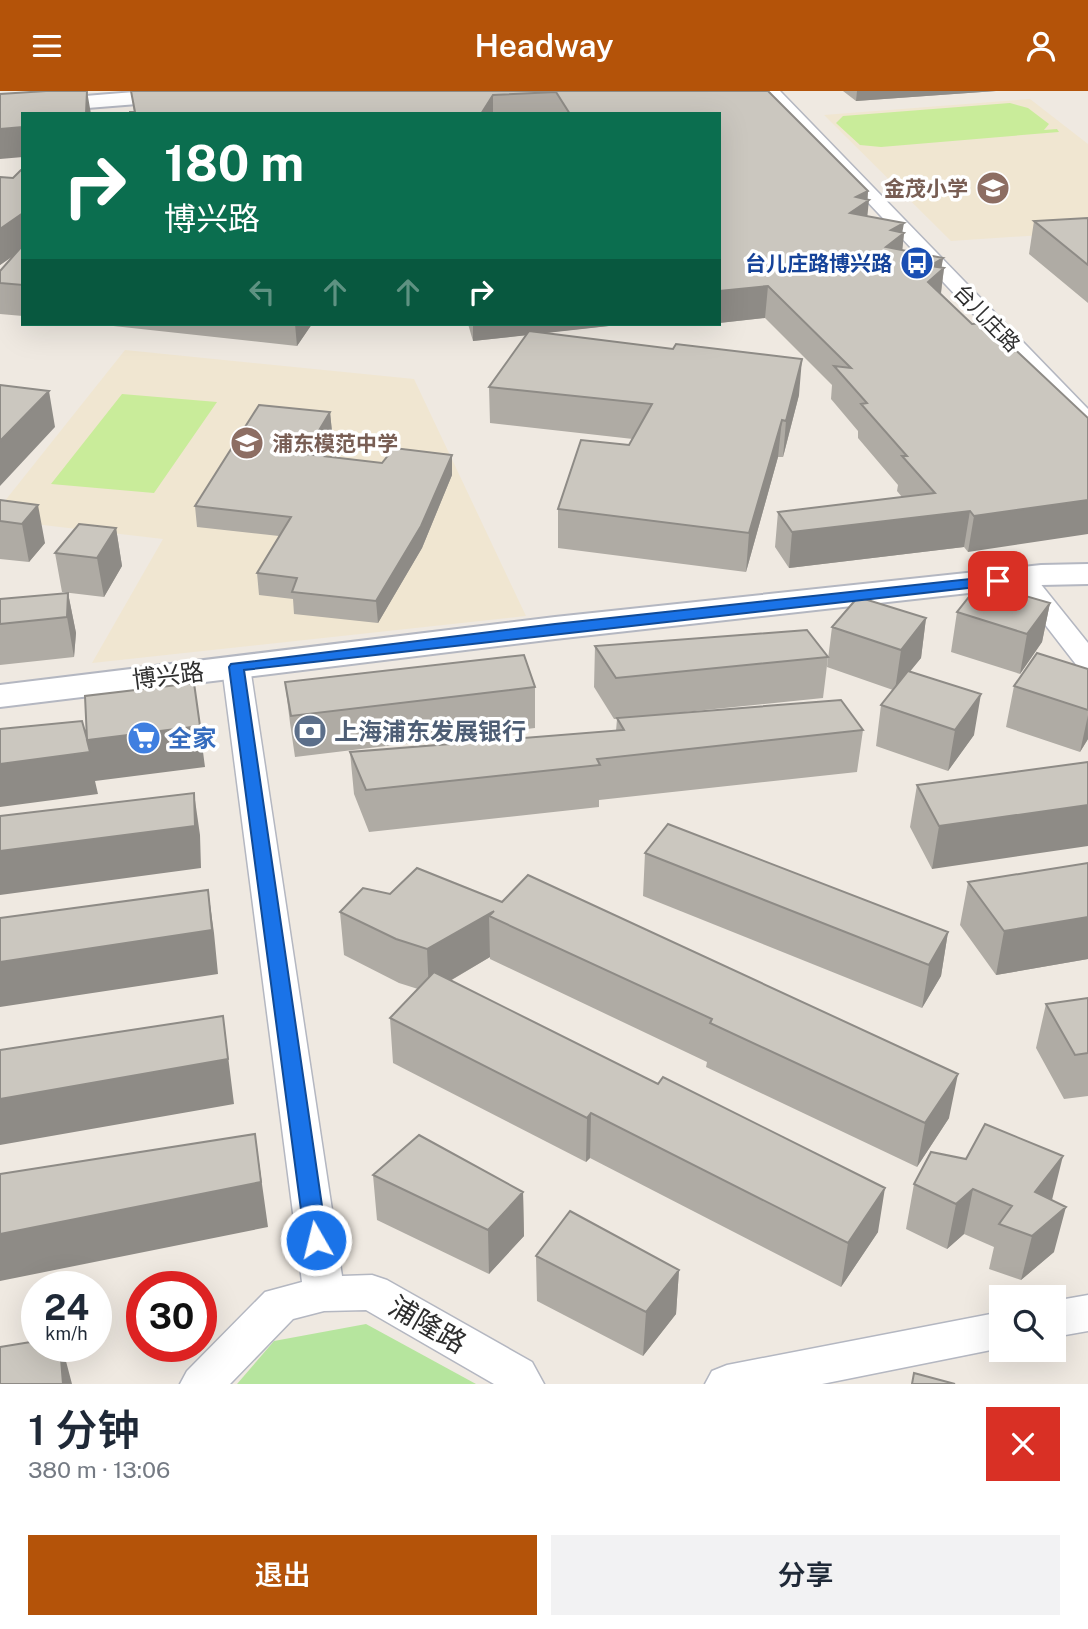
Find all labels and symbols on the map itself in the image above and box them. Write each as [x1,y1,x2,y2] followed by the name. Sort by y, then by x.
[974,169,1012,207] school or university icon: 金茂小学
[884,176,968,201] place label: 金茂小学
[898,244,936,282] bus stop icon: 台儿庄路博兴路
[745,251,892,276] place label: 台儿庄路博兴路
[949,279,1025,357] street label: 台儿庄路
[228,424,266,462] school or university icon: 浦东模范中学
[272,431,398,456] place label: 浦东模范中学
[968,551,1028,611] pin
[131,657,205,693] street label: 博兴路
[291,712,329,750] bank icon: 上海浦东发展银行
[334,717,526,745] place label: 上海浦东发展银行
[125,719,163,757] supermarket icon: 全家
[168,724,216,752] place label: 全家
[279,1203,353,1277] position arrow
[126,1271,217,1362] speed limit sign: 30
[383,1289,473,1359] street label: 浦隆路

